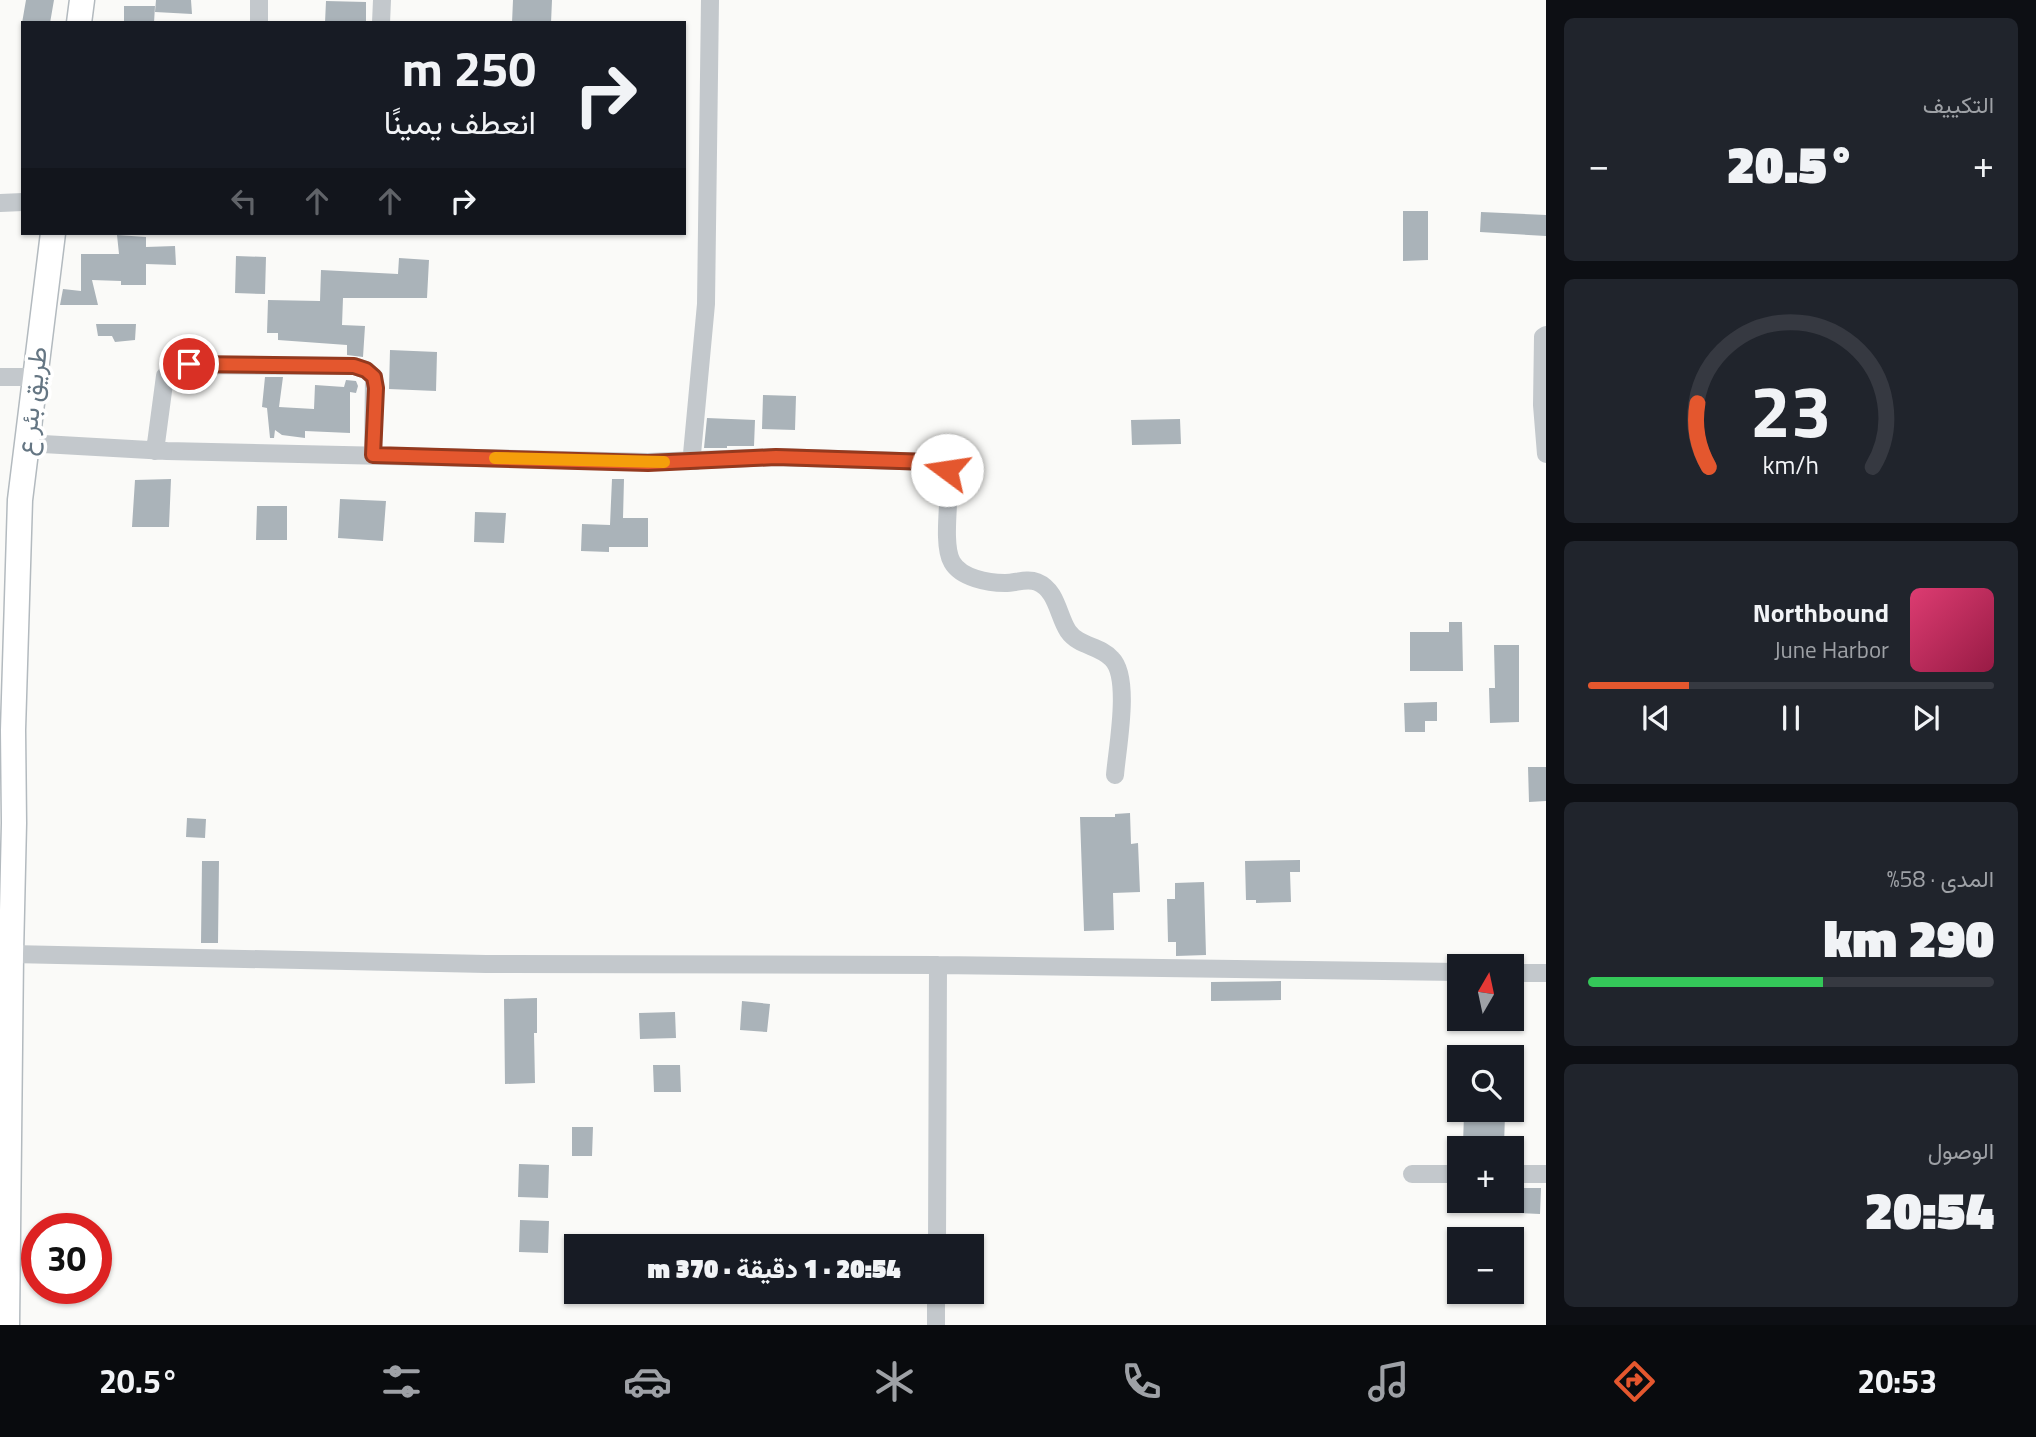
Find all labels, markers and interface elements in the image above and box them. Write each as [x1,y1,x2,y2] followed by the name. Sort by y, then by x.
[402,30,536,105] text: 250 m
[560,49,651,140] icon: right
[1923,87,1994,122] text: التكييف
[384,98,536,146] text: انعطف يمينًا
[1726,124,1856,203] text: 20.5°
[1588,135,1609,193] text: −
[1973,135,1994,193] text: +
[225,182,263,220] icon: left
[298,182,336,220] icon: ahead
[371,182,409,220] icon: ahead
[444,182,482,220] icon: right
[159,334,219,394] pin
[5,344,57,458] street label: طريق بئر ع
[170,345,208,383] icon: arrive
[1750,356,1832,466] text: 23
[910,433,984,507] position arrow
[1763,446,1819,484] text: km/h
[1753,593,1889,632] text: Northbound
[1774,632,1889,667] text: June Harbor
[1637,699,1675,737] icon: previous
[1772,699,1810,737] icon: pause
[1907,699,1945,737] icon: next
[1887,861,1994,896] text: المدى · 58%
[1823,898,1994,977] text: 290 km
[1447,954,1524,1031] north arrow
[1447,954,1524,1304] map controls
[1447,1045,1524,1122] button: search
[1928,1133,1994,1168] text: الوصول
[1447,1136,1524,1213] button: +
[1865,1170,1994,1249] text: 20:54
[21,1213,112,1304] speed limit sign: 30
[1447,1227,1524,1304] button: −
[647,1249,901,1288] text: 20:54 · 1 دقيقة · 370 m
[99,1357,179,1405] text: 20.5°
[377,1357,426,1406] icon: filters
[623,1357,672,1406] icon: car
[870,1357,919,1406] icon: climate
[1117,1357,1166,1406] icon: phone
[1364,1357,1413,1406] icon: music
[1610,1357,1659,1406] icon: directions
[1857,1357,1937,1405] text: 20:53

